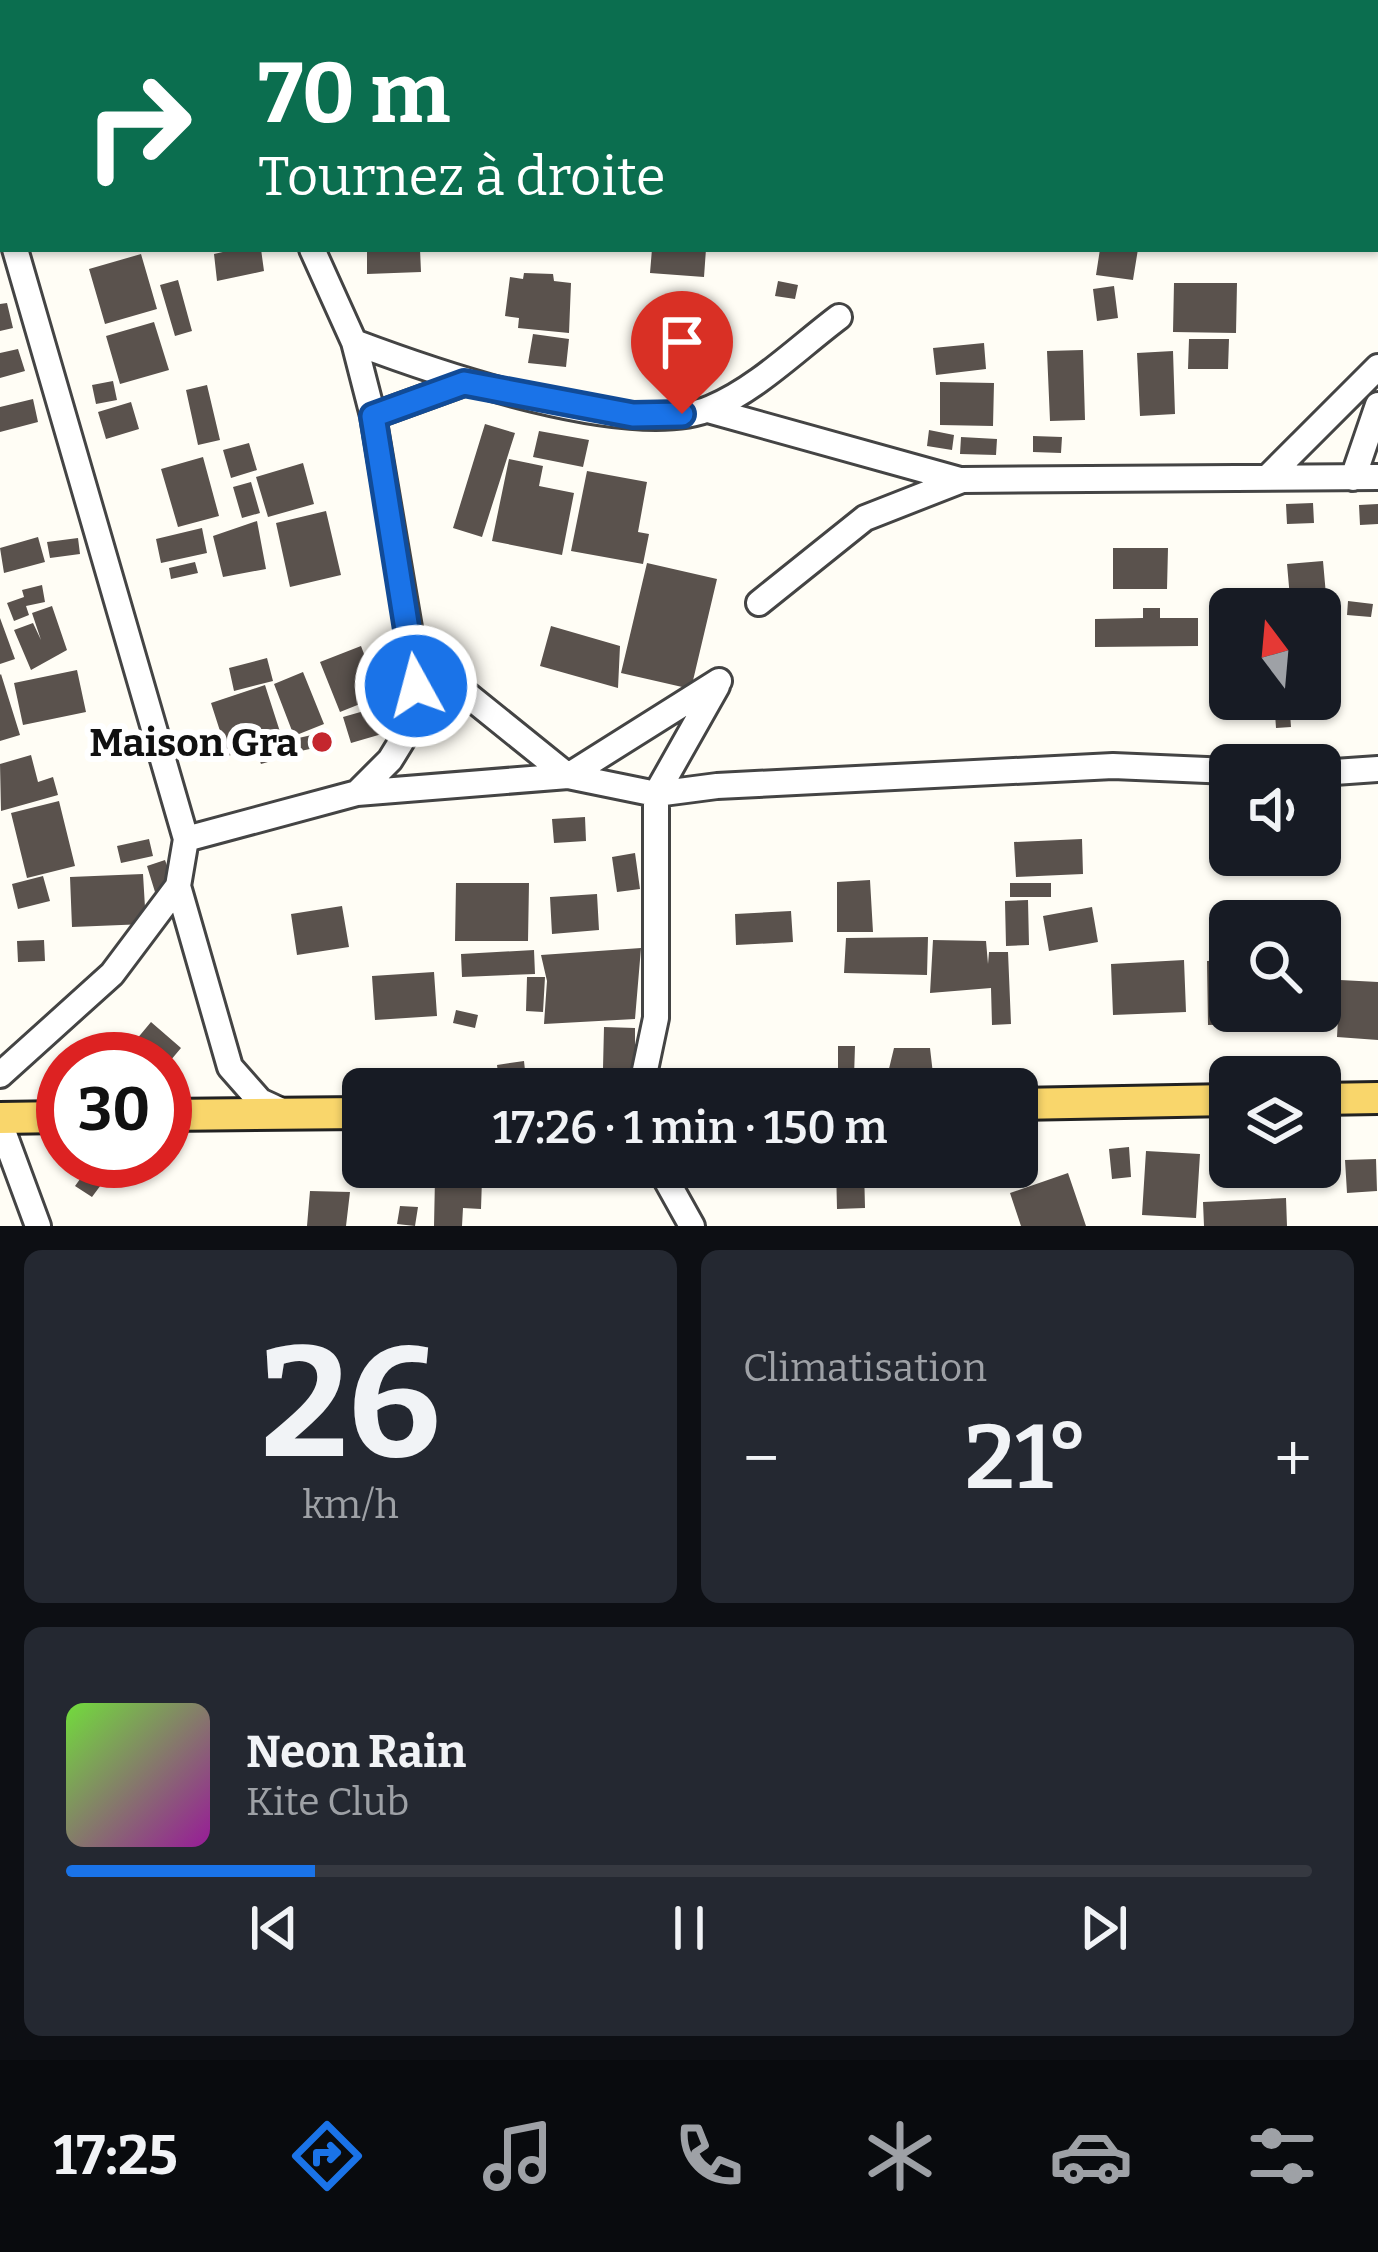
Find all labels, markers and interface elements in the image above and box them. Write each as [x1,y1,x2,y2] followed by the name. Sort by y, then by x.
[258,43,450,144] text: 70 m
[60,48,216,204] icon: right
[258,145,666,209] text: Tournez à droite
[631,291,733,414] pin
[649,309,715,375] icon: arrive
[1209,588,1341,720] north arrow
[1209,588,1341,1188] map controls
[353,623,479,749] position arrow
[89,720,298,766] place label: Maison Gra
[309,729,335,755] marker: Maison Gra
[1209,744,1341,876] button: sound
[1209,900,1341,1032] button: search
[36,1032,192,1188] speed limit sign: 30
[1209,1056,1341,1188] button: layers
[493,1101,887,1155] text: 17:26 · 1 min · 150 m
[260,1310,441,1497] text: 26
[743,1345,987,1391] text: Climatisation
[965,1404,1089,1512] text: 21°
[743,1419,779,1498] text: −
[1274,1419,1312,1498] text: +
[302,1482,399,1528] text: km/h
[246,1725,466,1779] text: Neon Rain
[246,1779,409,1825] text: Kite Club
[241,1895,307,1961] icon: previous
[656,1895,722,1961] icon: pause
[1071,1895,1137,1961] icon: next
[285,2114,369,2198] icon: directions
[476,2114,560,2198] icon: music
[667,2114,751,2198] icon: phone
[858,2114,942,2198] icon: climate
[1049,2114,1133,2198] icon: car
[1240,2114,1324,2198] icon: filters
[54,2124,178,2188] text: 17:25

